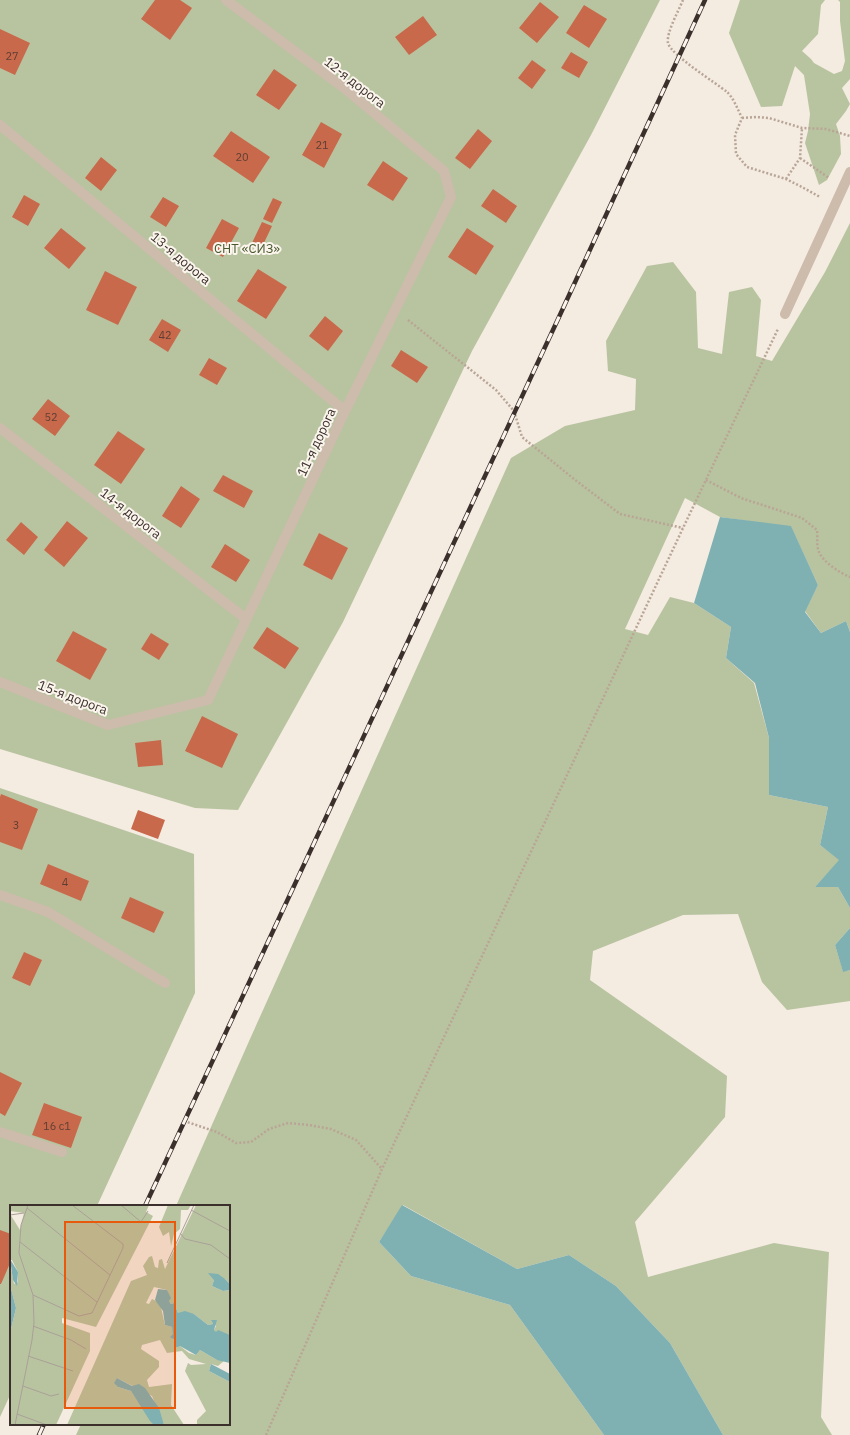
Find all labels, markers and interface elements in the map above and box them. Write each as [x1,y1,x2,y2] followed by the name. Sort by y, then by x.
[5,49,19,63] house number: 27
[321,53,389,112] street label: 12-я дорога
[315,138,329,152] house number: 21
[235,150,249,164] house number: 20
[147,228,214,288] street label: 13-я дорога
[214,240,280,257] park label: СНТ «СИЗ»
[158,328,172,342] house number: 42
[293,405,340,479] street label: 11-я дорога
[44,410,58,424] house number: 52
[97,484,165,543] street label: 14-я дорога
[36,676,110,719] street label: 15-я дорога
[13,818,19,832] house number: 3
[62,875,69,889] house number: 4
[43,1119,71,1133] house number: 16 с1
[10,1205,230,1425] inset map

